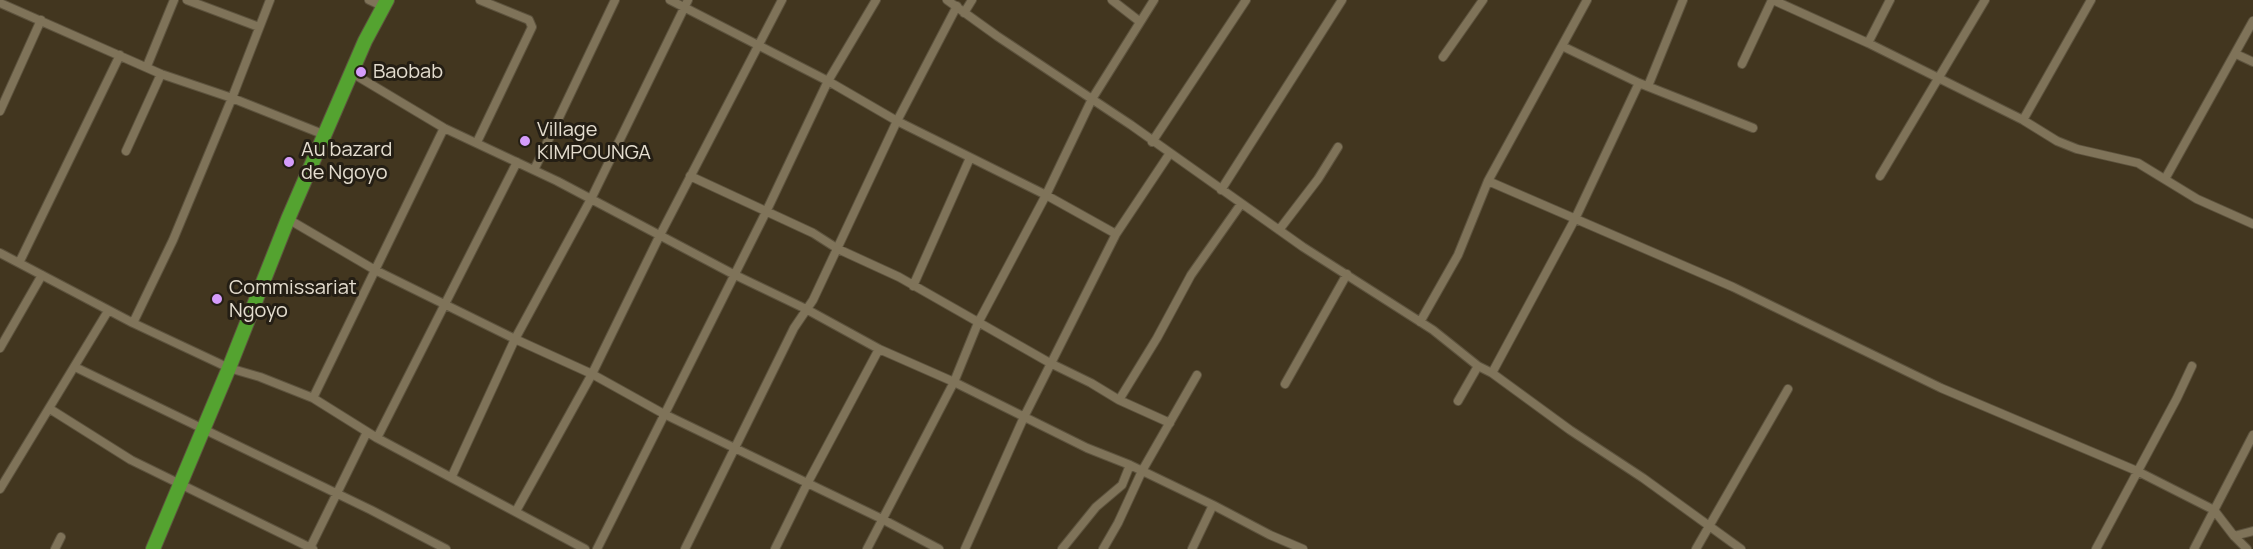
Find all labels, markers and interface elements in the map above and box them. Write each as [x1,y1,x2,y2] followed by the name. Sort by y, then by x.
[373,60,443,84] place label: Baobab
[354,65,368,79] marker: Baobab
[537,118,651,165] place label: Village KIMPOUNGA
[518,134,532,148] marker: Village KIMPOUNGA
[301,138,392,185] place label: Au bazard de Ngoyo
[282,155,296,169] marker: Au bazard de Ngoyo
[229,276,357,323] place label: Commissariat Ngoyo
[210,292,224,306] marker: Commissariat Ngoyo

